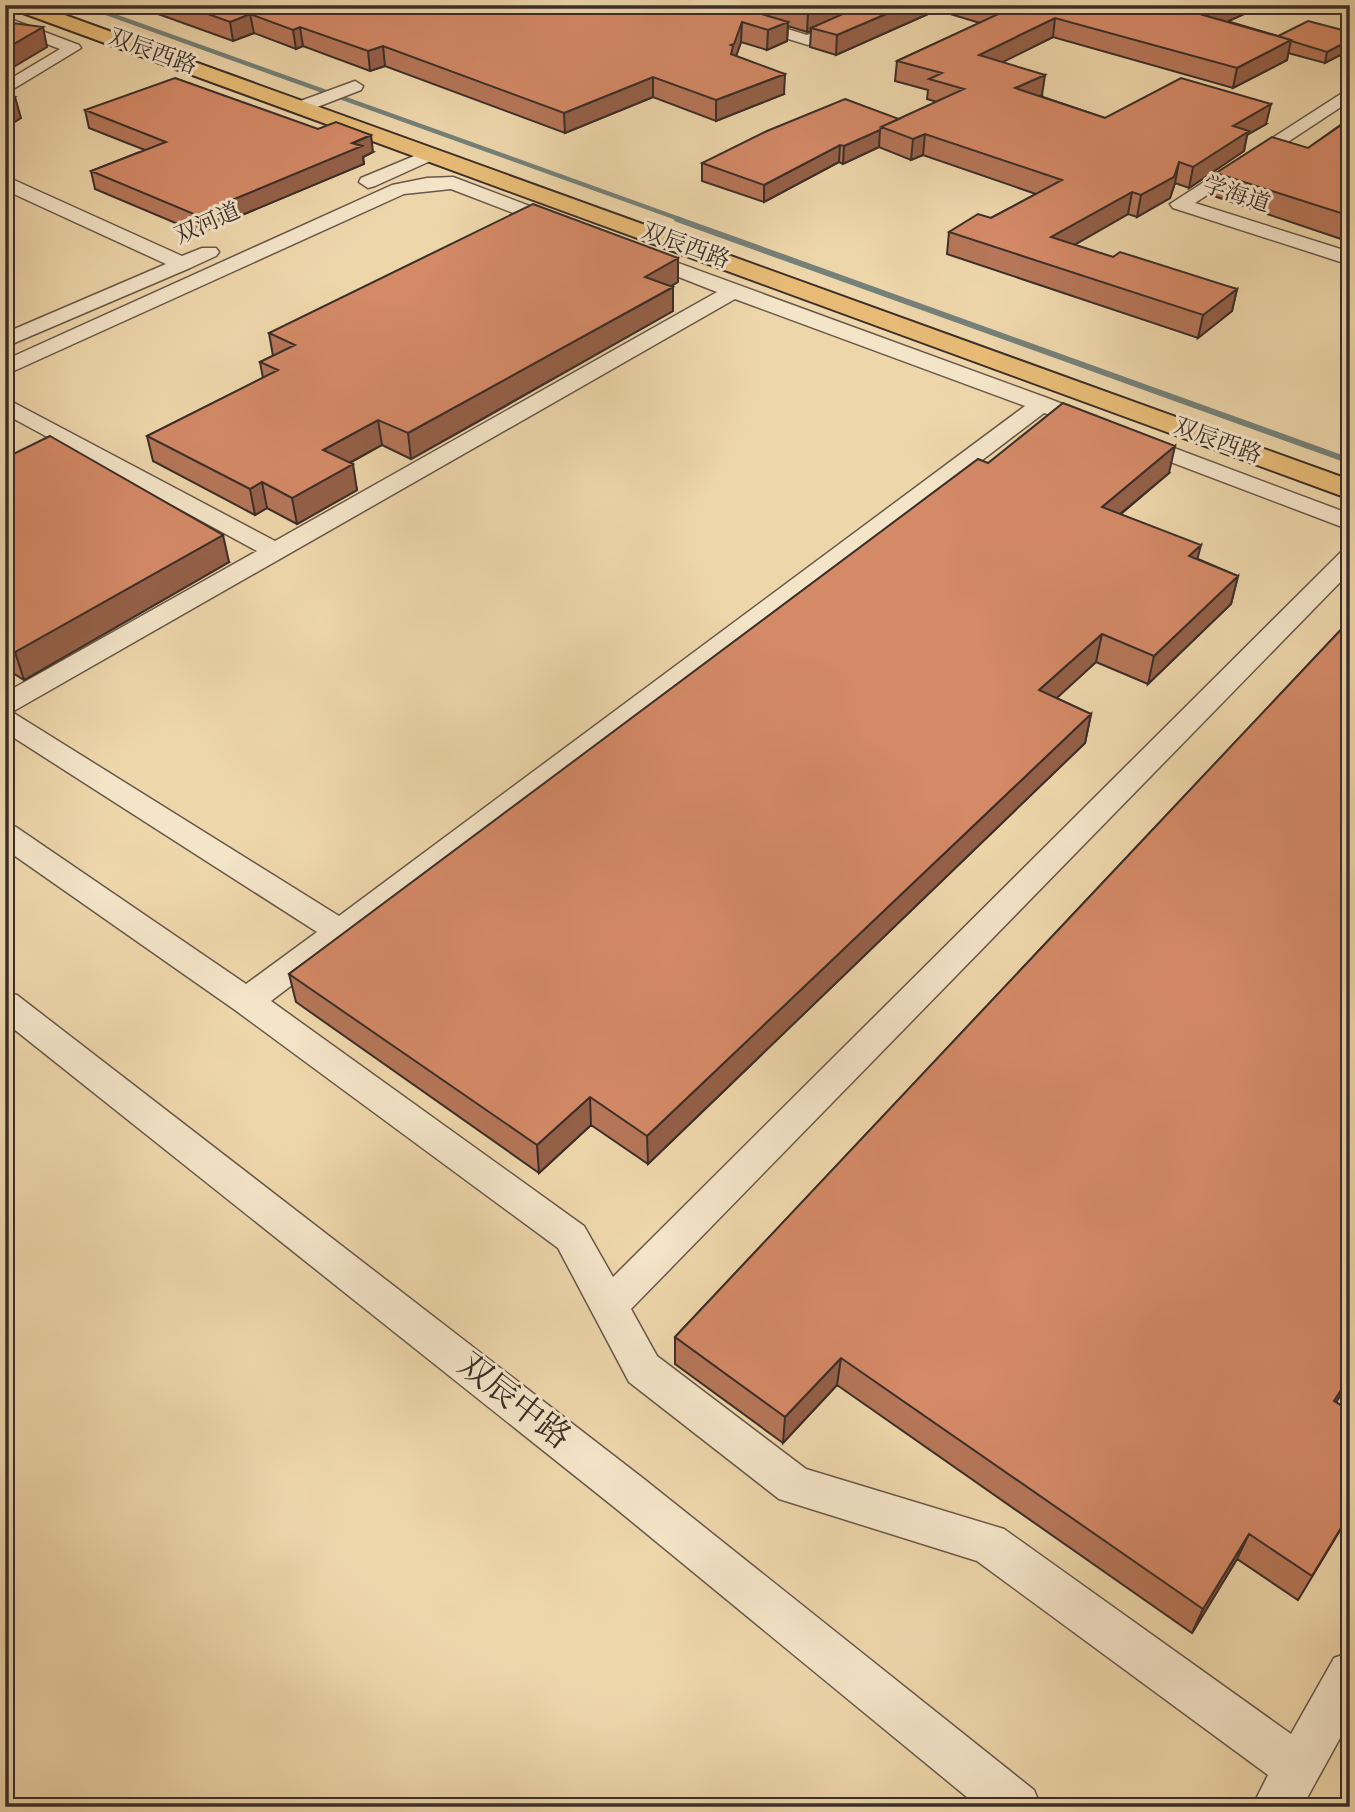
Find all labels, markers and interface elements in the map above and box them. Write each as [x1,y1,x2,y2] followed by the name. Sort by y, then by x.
[103,22,201,84] street label: 双辰西路
[1198,170,1274,222] street label: 学海道
[170,196,246,254] street label: 双河道
[636,216,734,278] street label: 双辰西路
[1168,411,1266,473] street label: 双辰西路
[446,1343,580,1463] street label: 双辰中路

